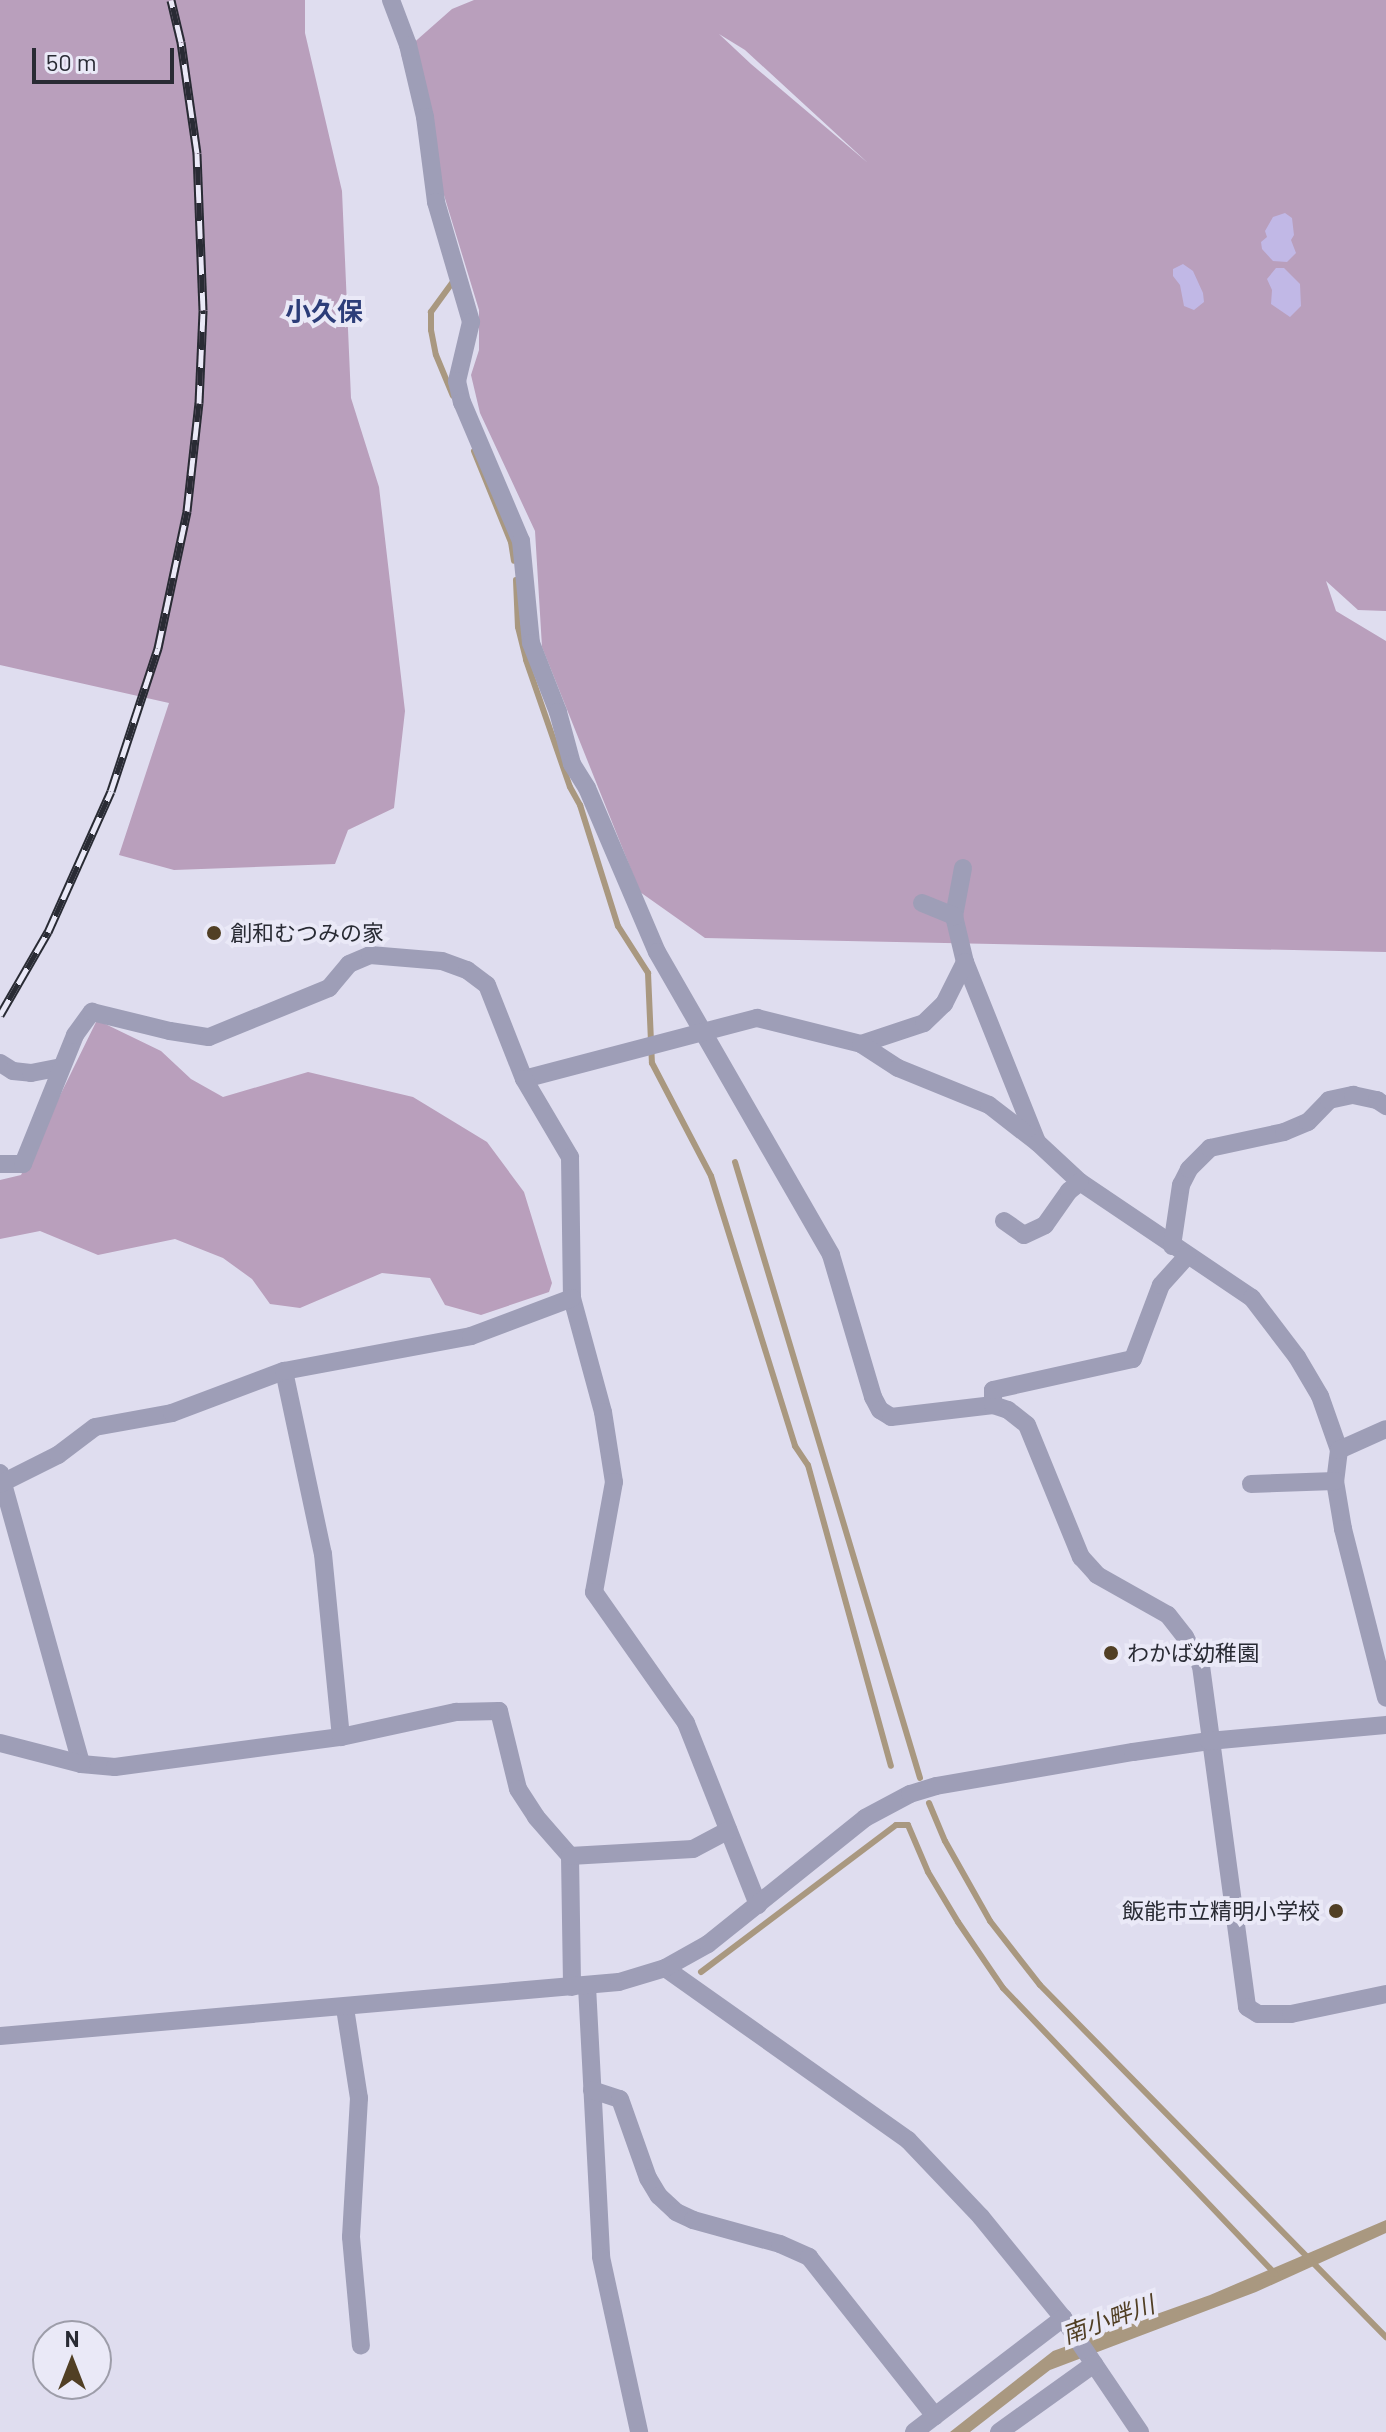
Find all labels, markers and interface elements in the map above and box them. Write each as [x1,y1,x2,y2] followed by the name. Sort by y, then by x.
[36,32,178,82] scale bar
[46,47,97,76] text: 50 m
[285,295,363,327] district label: 小久保
[230,920,384,946] place label: 創和むつみの家
[205,924,223,942] marker: 創和むつみの家
[1127,1640,1259,1666] place label: わかば幼稚園
[1102,1644,1120,1662] marker: わかば幼稚園
[1122,1898,1320,1924] place label: 飯能市立精明小学校
[1327,1902,1345,1920] marker: 飯能市立精明小学校
[1058,2289,1158,2349] water label: 南小畔川
[32,2320,112,2400] north arrow
[65,2325,79,2351] text: N

